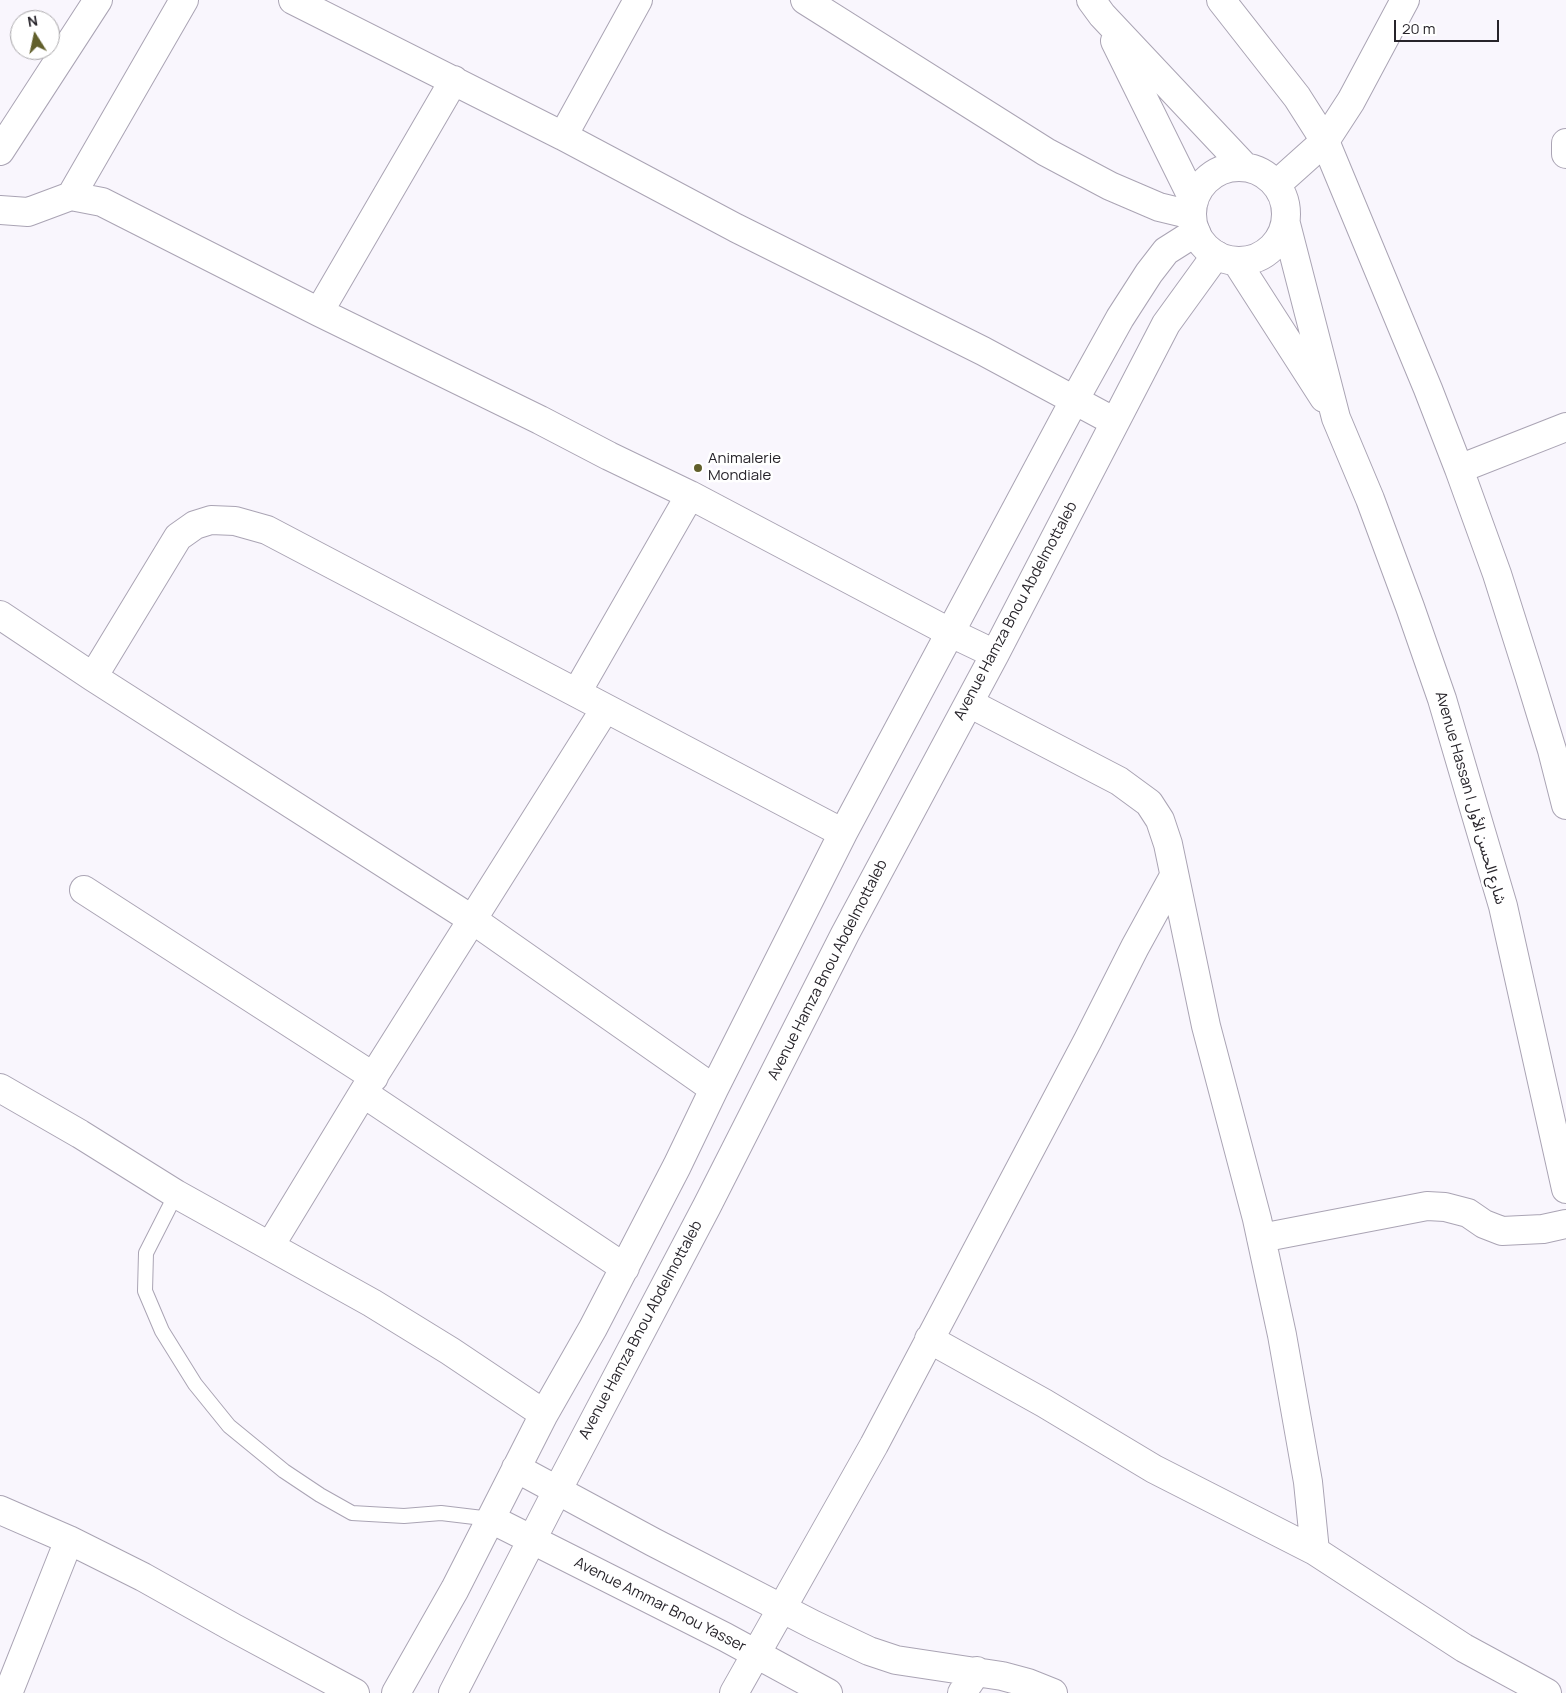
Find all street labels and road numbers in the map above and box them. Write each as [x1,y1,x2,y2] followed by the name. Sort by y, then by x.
[951,499,1081,723] street label: Avenue Hamza Bnou Abdelmottaleb
[1431,689,1509,907] street label: Avenue Hassan I شارع الحسن الأول
[764,857,892,1083] street label: Avenue Hamza Bnou Abdelmottaleb
[576,1218,706,1442] street label: Avenue Hamza Bnou Abdelmottaleb
[571,1554,749,1656] street label: Avenue Ammar Bnou Yasser

